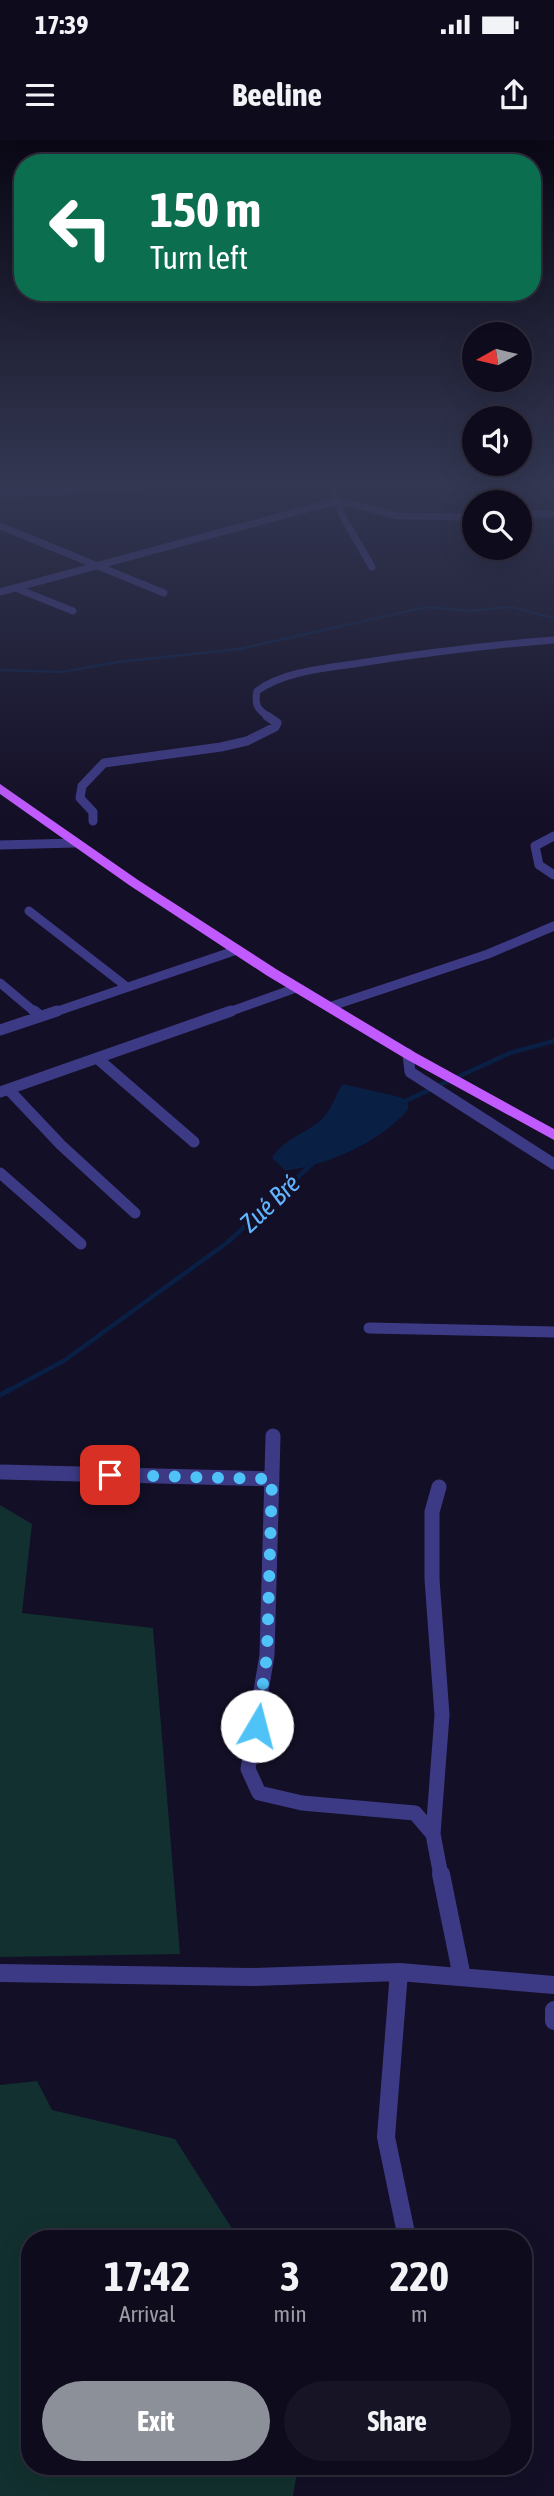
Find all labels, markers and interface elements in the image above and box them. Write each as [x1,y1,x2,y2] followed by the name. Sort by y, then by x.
[35,10,89,40] text: 17:39
[21,76,59,114] icon: menu
[232,76,322,113] text: Beeline
[495,76,533,114] icon: share
[150,181,261,237] text: 150 m
[35,182,126,273] icon: left
[150,239,248,276] text: Turn left
[462,322,532,392] north arrow
[462,322,532,560] map controls
[462,406,532,476] button: sound
[462,490,532,560] button: search
[234,1168,306,1238] water label: Zué Bré
[80,1445,140,1505] pin
[91,1456,129,1494] icon: arrive
[220,1689,294,1763] position arrow
[104,2252,191,2300] text: 17:42
[280,2252,300,2300] text: 3
[390,2252,449,2300] text: 220
[119,2301,175,2327] text: Arrival
[274,2301,307,2327] text: min
[411,2301,428,2327] text: m
[42,2381,270,2461] button: Exit
[284,2381,511,2461] button: Share

